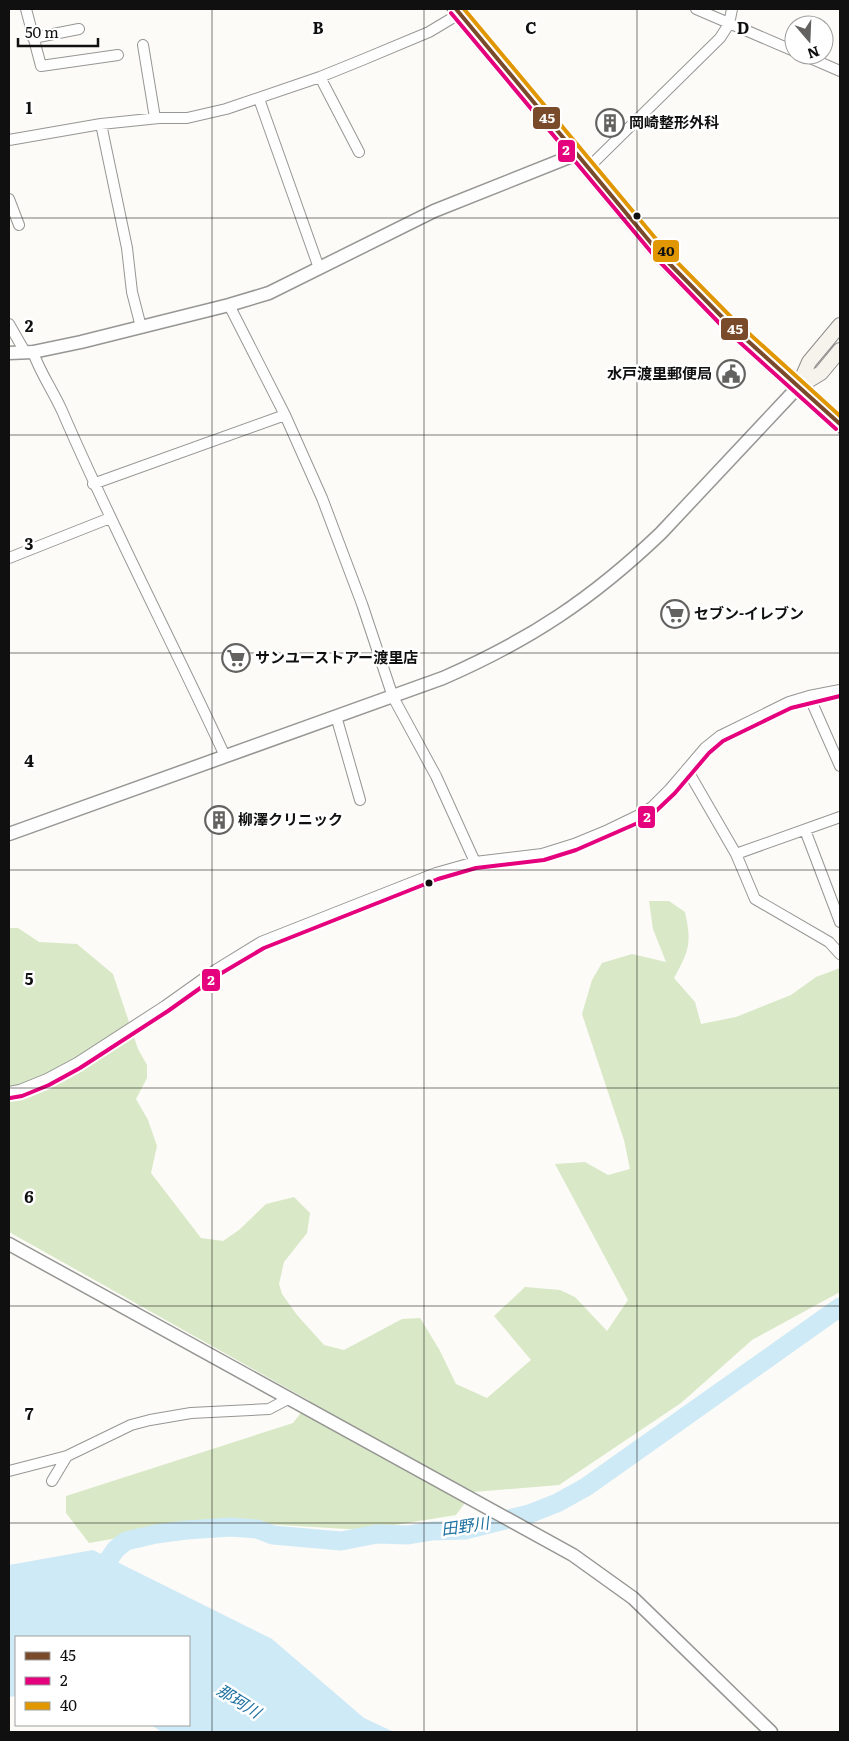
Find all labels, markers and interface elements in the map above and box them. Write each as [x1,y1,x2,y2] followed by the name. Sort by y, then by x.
[18,15,98,47] scale bar
[312,15,324,39] text: B
[525,15,537,39] text: C
[737,15,749,39] text: D
[784,15,834,65] north arrow
[25,20,59,43] text: 50 m
[805,42,822,65] text: N
[26,95,33,119] text: 1
[532,106,561,130] line badge: 45
[539,107,555,127] text: 45
[595,108,625,138] building icon: 岡崎整形外科
[629,110,719,133] place label: 岡崎整形外科
[557,139,576,163] line badge: 2
[562,139,570,159] text: 2
[632,211,642,221] unlabelled marker
[652,239,680,263] line badge: 40
[657,240,675,260] text: 40
[25,313,34,337] text: 2
[720,317,749,341] line badge: 45
[727,318,743,338] text: 45
[716,359,746,389] public building icon: 水戸渡里郵便局
[607,361,712,384] place label: 水戸渡里郵便局
[25,531,34,555] text: 3
[660,599,690,629] supermarket icon: セブン-イレブン
[694,601,804,624] place label: セブン-イレブン
[221,643,251,673] supermarket icon: サンユーストアー渡里店
[255,645,418,668] place label: サンユーストアー渡里店
[24,748,34,772] text: 4
[204,805,234,835] building icon: 柳澤クリニック
[637,805,656,829] line badge: 2
[643,806,651,826] text: 2
[238,807,343,830] place label: 柳澤クリニック
[424,878,434,888] unlabelled marker
[25,966,34,990] text: 5
[201,968,221,992] line badge: 2
[207,969,215,989] text: 2
[24,1184,34,1208] text: 6
[25,1401,34,1425] text: 7
[439,1510,492,1540] water label: 田野川
[15,1636,190,1726] legend
[60,1643,76,1666] text: 45
[60,1668,68,1691] text: 2
[213,1677,268,1724] water label: 那珂川
[60,1693,77,1716] text: 40

